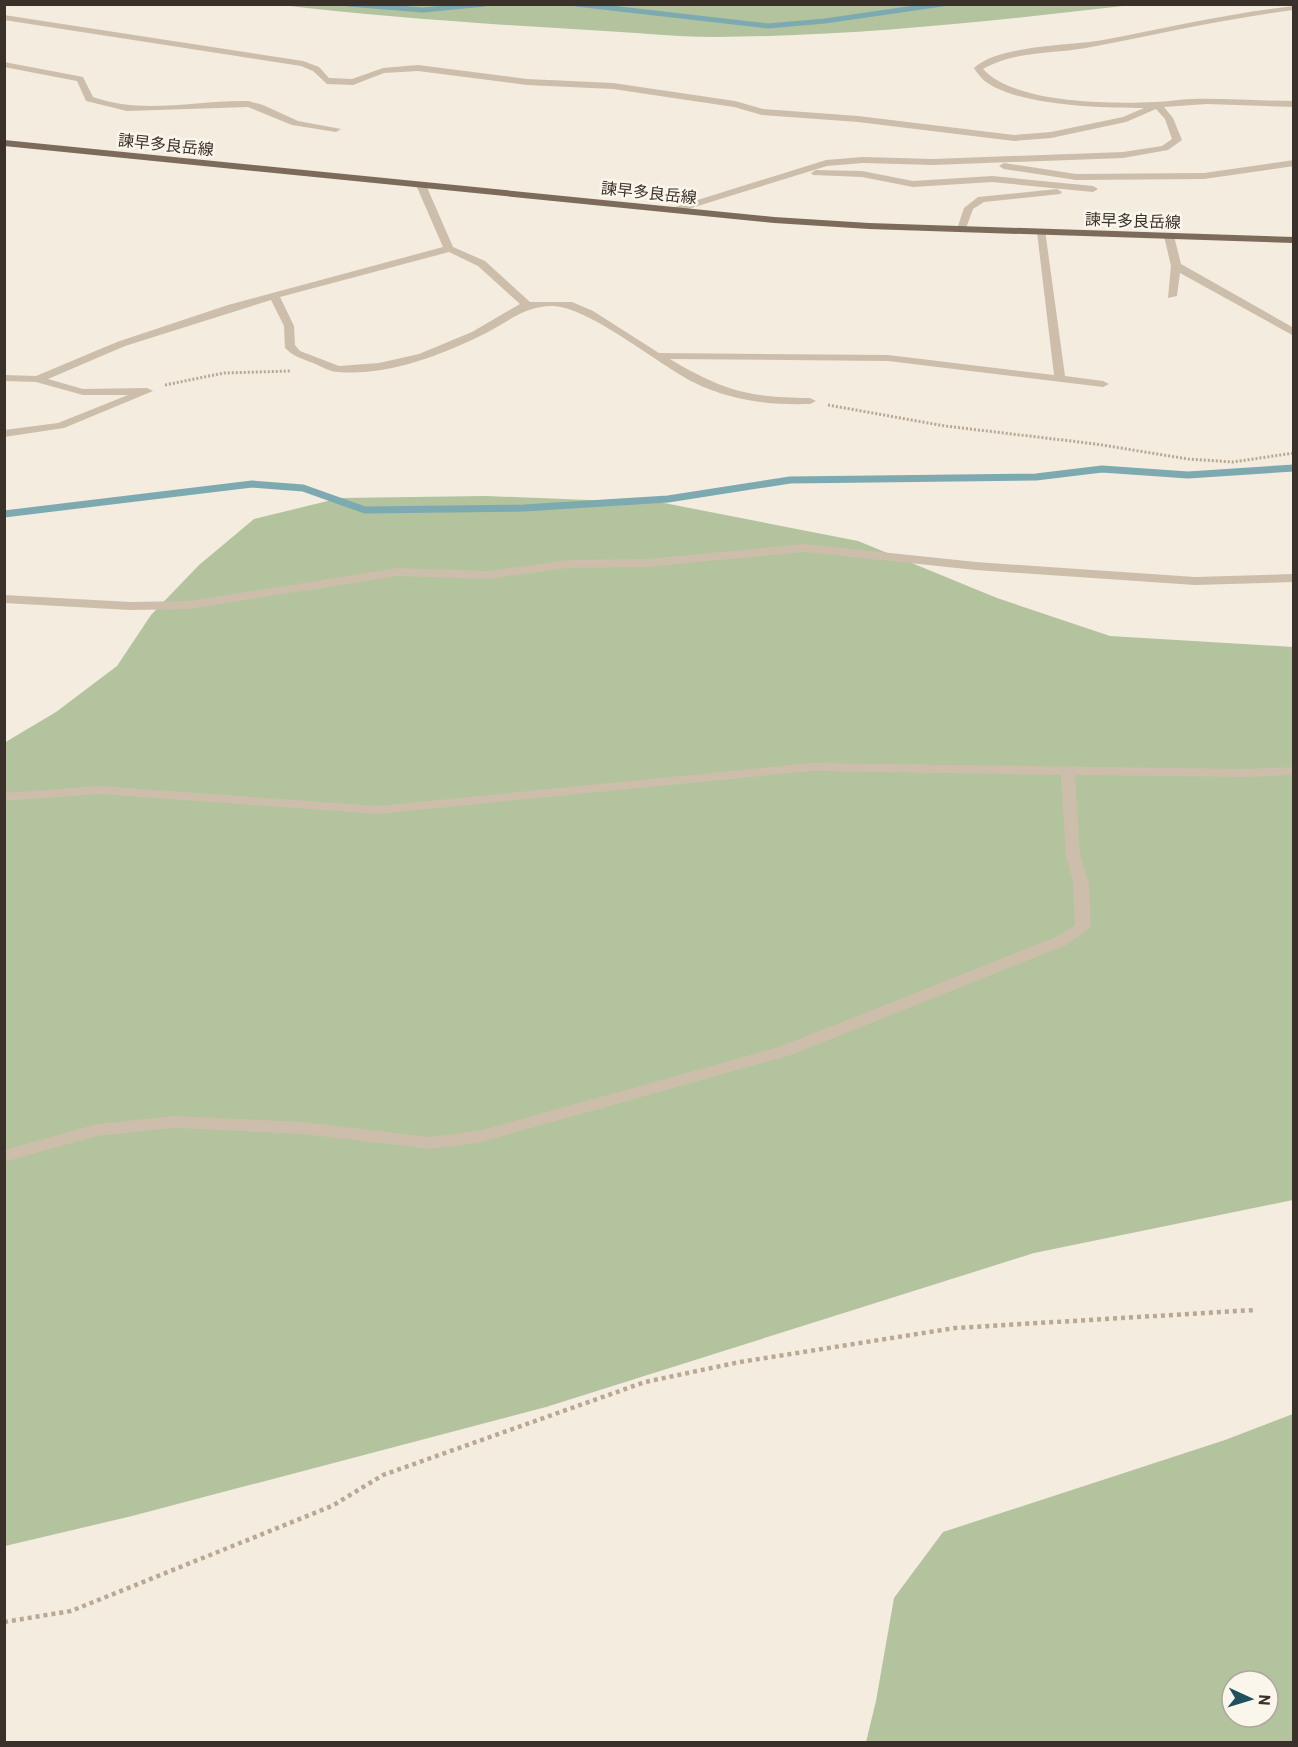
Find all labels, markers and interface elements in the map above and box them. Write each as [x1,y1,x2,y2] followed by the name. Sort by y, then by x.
[117,130,215,158] street label: 諫早多良岳線
[600,178,698,206] street label: 諫早多良岳線
[1085,209,1181,231] street label: 諫早多良岳線
[1220,1669,1280,1729] north arrow
[1256,1694,1275,1706] text: N

